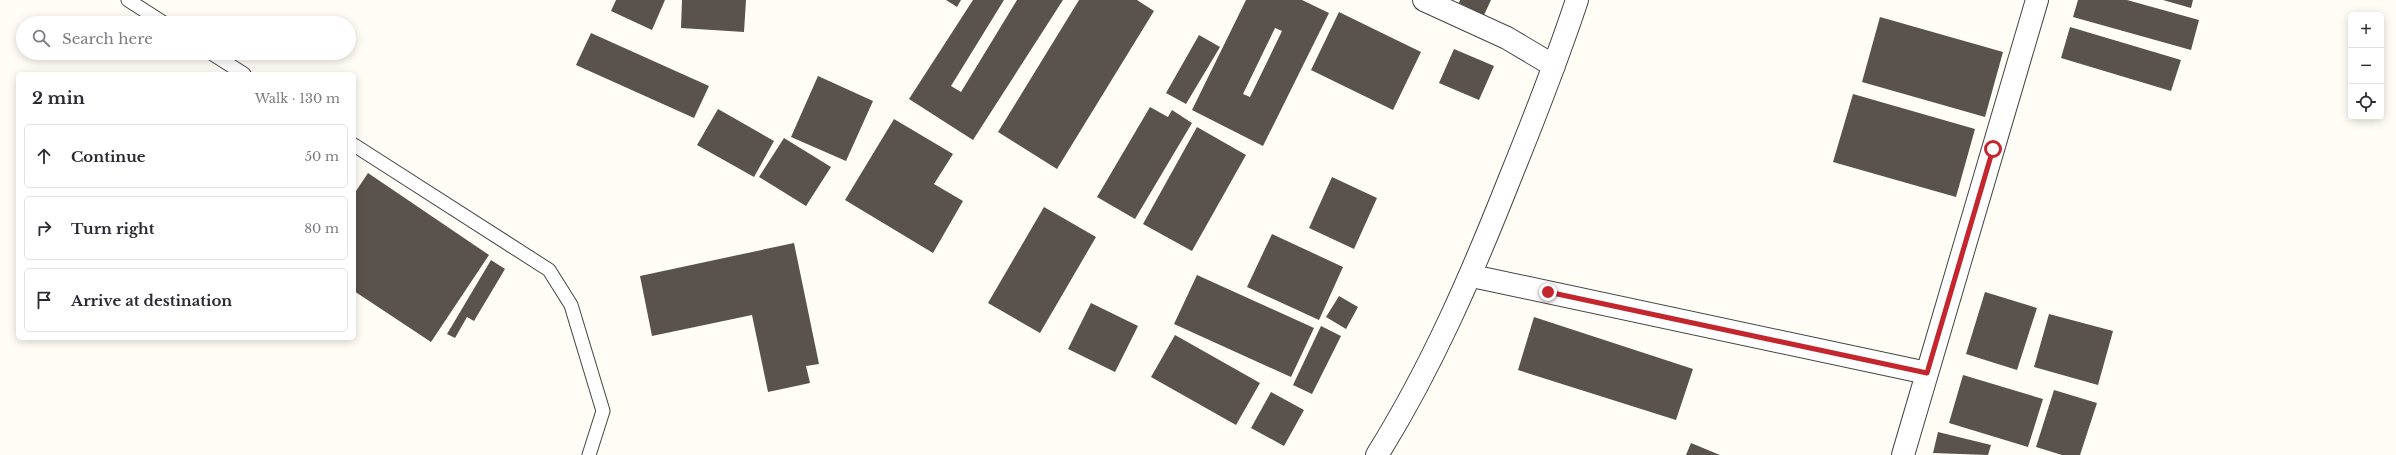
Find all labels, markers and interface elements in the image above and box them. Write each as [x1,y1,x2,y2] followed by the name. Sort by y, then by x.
[2348,12,2384,120] map controls
[2348,12,2384,48] button: +
[16,16,356,60] search box
[30,27,52,49] icon: search
[62,29,153,48] text: Search here
[2348,48,2384,84] button: −
[2348,84,2384,120] button: locate
[32,88,85,109] text: 2 min
[255,90,340,107] text: Walk · 130 m
[1984,140,2002,158] route start
[33,145,55,167] icon: ahead
[71,147,146,166] text: Continue
[305,148,339,165] text: 50 m
[33,217,55,239] icon: right
[71,219,154,238] text: Turn right
[304,220,339,237] text: 80 m
[1539,283,1557,301] route end
[33,289,55,311] icon: arrive
[71,291,232,310] text: Arrive at destination

